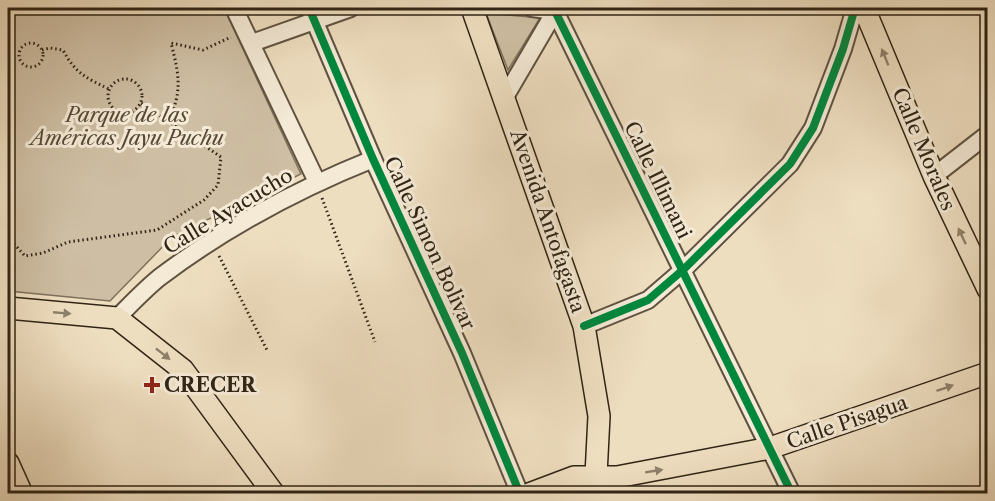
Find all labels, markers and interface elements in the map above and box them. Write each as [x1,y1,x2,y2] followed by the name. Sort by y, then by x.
[880,48,890,66] one-way arrow
[887,84,961,214] street label: Calle Morales
[28,103,224,150] park label: Parque de las Américas Jayu Puchu
[619,117,697,243] street label: Calle Illimani
[505,125,591,316] street label: Avenida Antofagasta
[379,153,481,334] street label: Calle Simon Bolivar
[159,163,297,259] street label: Calle Ayacucho
[958,228,967,245] one-way arrow
[53,308,72,318] one-way arrow
[155,348,171,361] one-way arrow
[164,373,258,397] place label: CRECER
[145,378,159,392] marker: CRECER
[936,382,954,392] one-way arrow
[783,390,911,454] street label: Calle Pisagua
[644,466,663,475] one-way arrow

